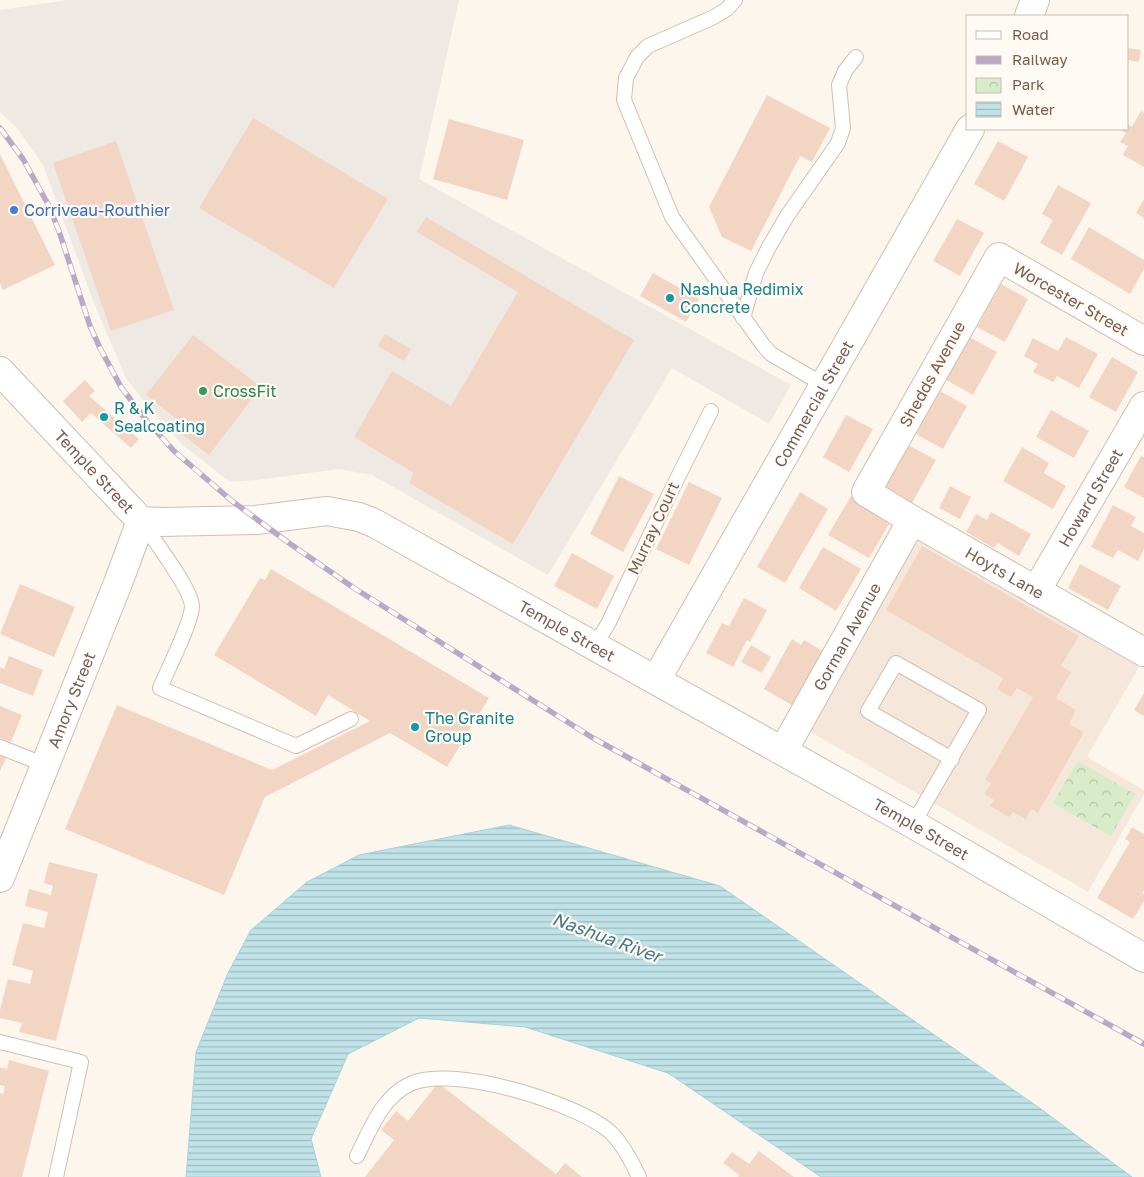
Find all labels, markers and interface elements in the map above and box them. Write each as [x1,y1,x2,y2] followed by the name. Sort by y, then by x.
[966,15,1129,130] legend
[1012,25,1049,43] text: Road
[1012,50,1068,68] text: Railway
[1012,75,1045,93] text: Park
[1012,100,1055,118] text: Water
[24,200,170,220] place label: Corriveau-Routhier
[8,204,20,216] marker: Corriveau-Routhier
[1010,258,1132,340] street label: Worcester Street
[680,279,804,317] place label: Nashua Redimix Concrete
[664,292,676,304] marker: Nashua Redimix Concrete
[895,318,969,430] street label: Shedds Avenue
[769,337,857,471] street label: Commercial Street
[213,381,277,401] place label: CrossFit
[197,385,209,397] marker: CrossFit
[114,398,205,436] place label: R & K Sealcoating
[98,411,110,423] marker: R & K Sealcoating
[50,426,139,518] street label: Temple Street
[1054,445,1127,551] street label: Howard Street
[623,478,683,578] street label: Murray Court
[962,542,1047,603] street label: Hoyts Lane
[809,579,885,694] street label: Gorman Avenue
[515,596,619,666] street label: Temple Street
[43,649,99,751] street label: Amory Street
[425,708,514,746] place label: The Granite Group
[409,721,421,733] marker: The Granite Group
[869,794,973,864] street label: Temple Street
[550,907,667,968] water label: Nashua River

